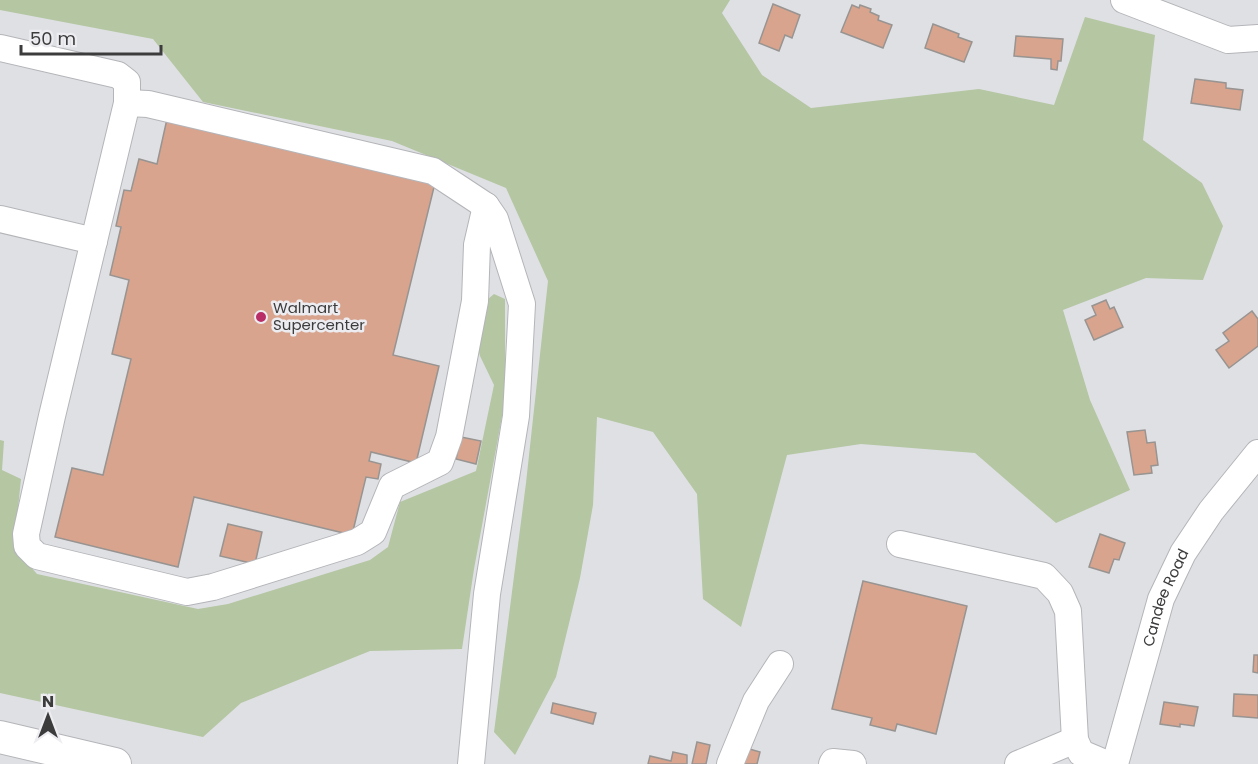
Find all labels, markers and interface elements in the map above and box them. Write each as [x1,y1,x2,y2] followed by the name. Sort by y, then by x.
[21,18,160,56] scale bar
[30,26,76,51] text: 50 m
[273,297,365,335] place label: Walmart Supercenter
[254,310,268,324] marker: Walmart Supercenter
[1137,545,1193,649] street label: Candee Road
[18,686,78,746] north arrow
[42,690,54,713] text: N

